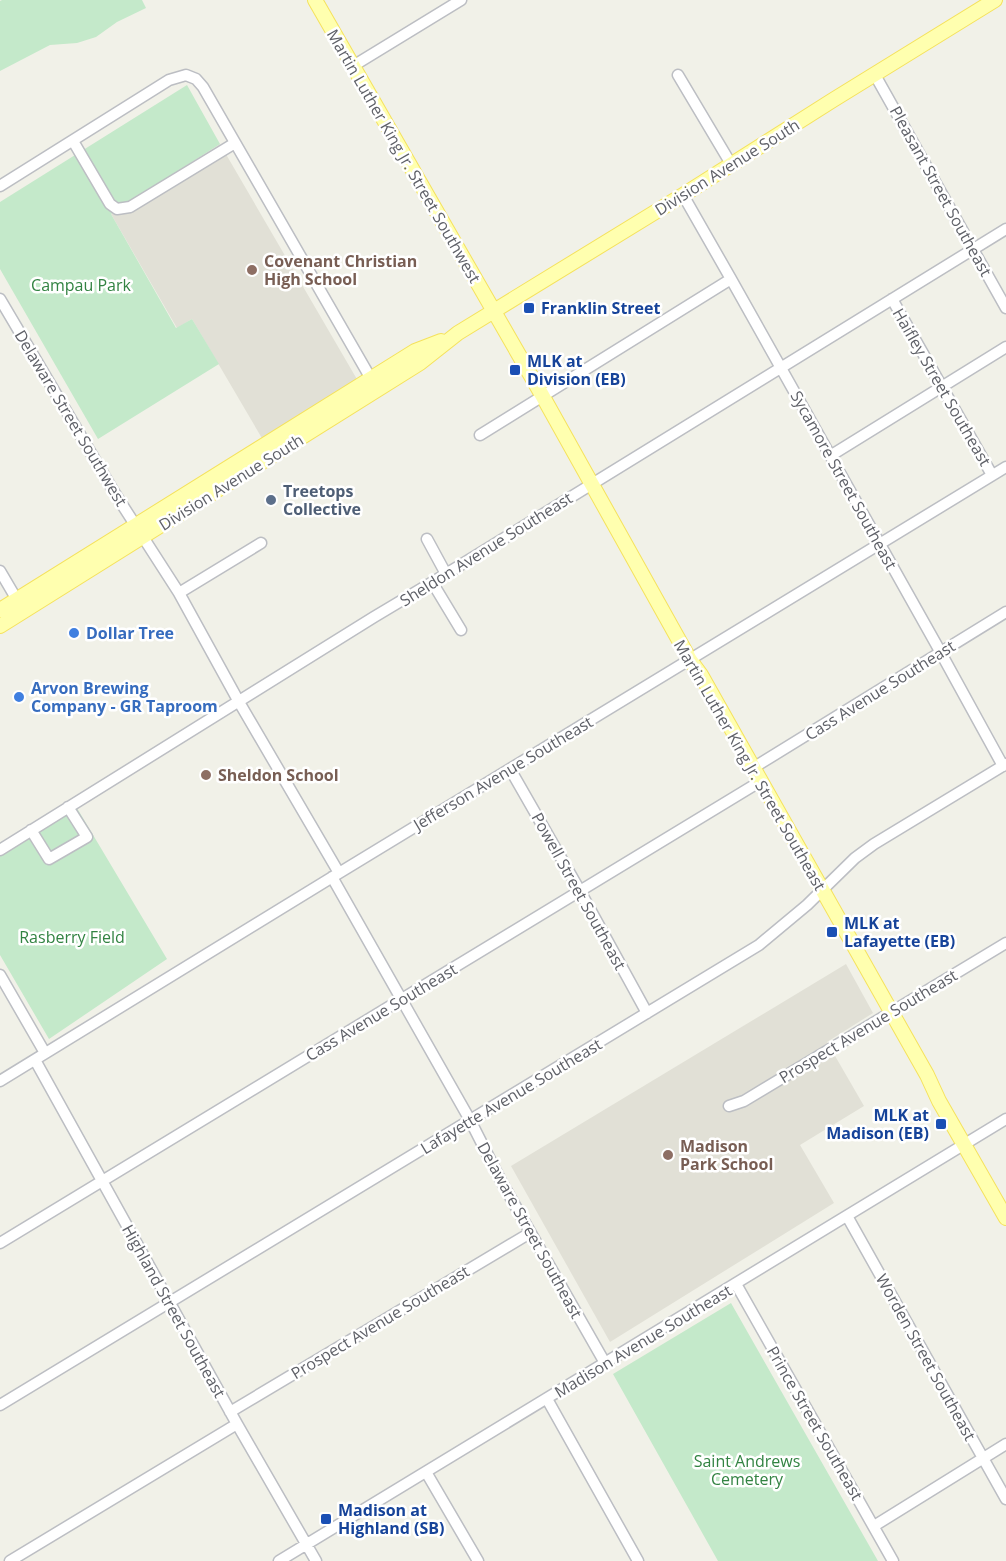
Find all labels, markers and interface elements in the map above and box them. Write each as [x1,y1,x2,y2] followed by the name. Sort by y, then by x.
[322,25,486,287] street label: Martin Luther King Jr. Street Southwest
[885,102,997,280] street label: Pleasant Street Southeast
[651,114,803,220] street label: Division Avenue South
[264,250,417,290] place label: Covenant Christian High School
[245,263,259,277] marker: Covenant Christian High School
[31,274,132,296] park label: Campau Park
[541,297,661,319] place label: Franklin Street
[522,301,536,315] marker: Franklin Street
[888,304,996,470] street label: Haifley Street Southeast
[10,326,133,510] street label: Delaware Street Southwest
[527,350,626,390] place label: MLK at Division (EB)
[508,363,522,377] marker: MLK at Division (EB)
[786,387,903,574] street label: Sycamore Street Southeast
[155,429,307,535] street label: Division Avenue South
[283,480,361,520] place label: Treetops Collective
[395,487,577,611] street label: Sheldon Avenue Southeast
[264,493,278,507] marker: Treetops Collective
[86,622,174,644] place label: Dollar Tree
[67,626,81,640] marker: Dollar Tree
[801,635,960,745] street label: Cass Avenue Southeast
[669,636,831,895] street label: Martin Luther King Jr. Street Southeast
[31,677,218,717] place label: Arvon Brewing Company - GR Taproom
[12,690,26,704] marker: Arvon Brewing Company - GR Taproom
[408,710,597,836] street label: Jefferson Avenue Southeast
[218,764,339,786] place label: Sheldon School
[199,768,213,782] marker: Sheldon School
[527,808,632,974] street label: Powell Street Southeast
[844,912,955,952] place label: MLK at Lafayette (EB)
[825,925,839,939] marker: MLK at Lafayette (EB)
[19,926,125,948] park label: Rasberry Field
[301,958,461,1066] street label: Cass Avenue Southeast
[775,964,962,1088] street label: Prospect Avenue Southeast
[416,1033,606,1159] street label: Lafayette Avenue Southeast
[826,1104,929,1144] place label: MLK at Madison (EB)
[934,1117,948,1131] marker: MLK at Madison (EB)
[680,1135,773,1175] place label: Madison Park School
[472,1138,588,1322] street label: Delaware Street Southeast
[661,1148,675,1162] marker: Madison Park School
[117,1220,231,1402] street label: Highland Street Southeast
[287,1260,474,1384] street label: Prospect Avenue Southeast
[871,1270,981,1445] street label: Worden Street Southeast
[550,1279,736,1403] street label: Madison Avenue Southeast
[762,1342,868,1504] street label: Prince Street Southeast
[694,1450,800,1490] park label: Saint Andrews Cemetery
[338,1499,444,1539] place label: Madison at Highland (SB)
[319,1512,333,1526] marker: Madison at Highland (SB)

